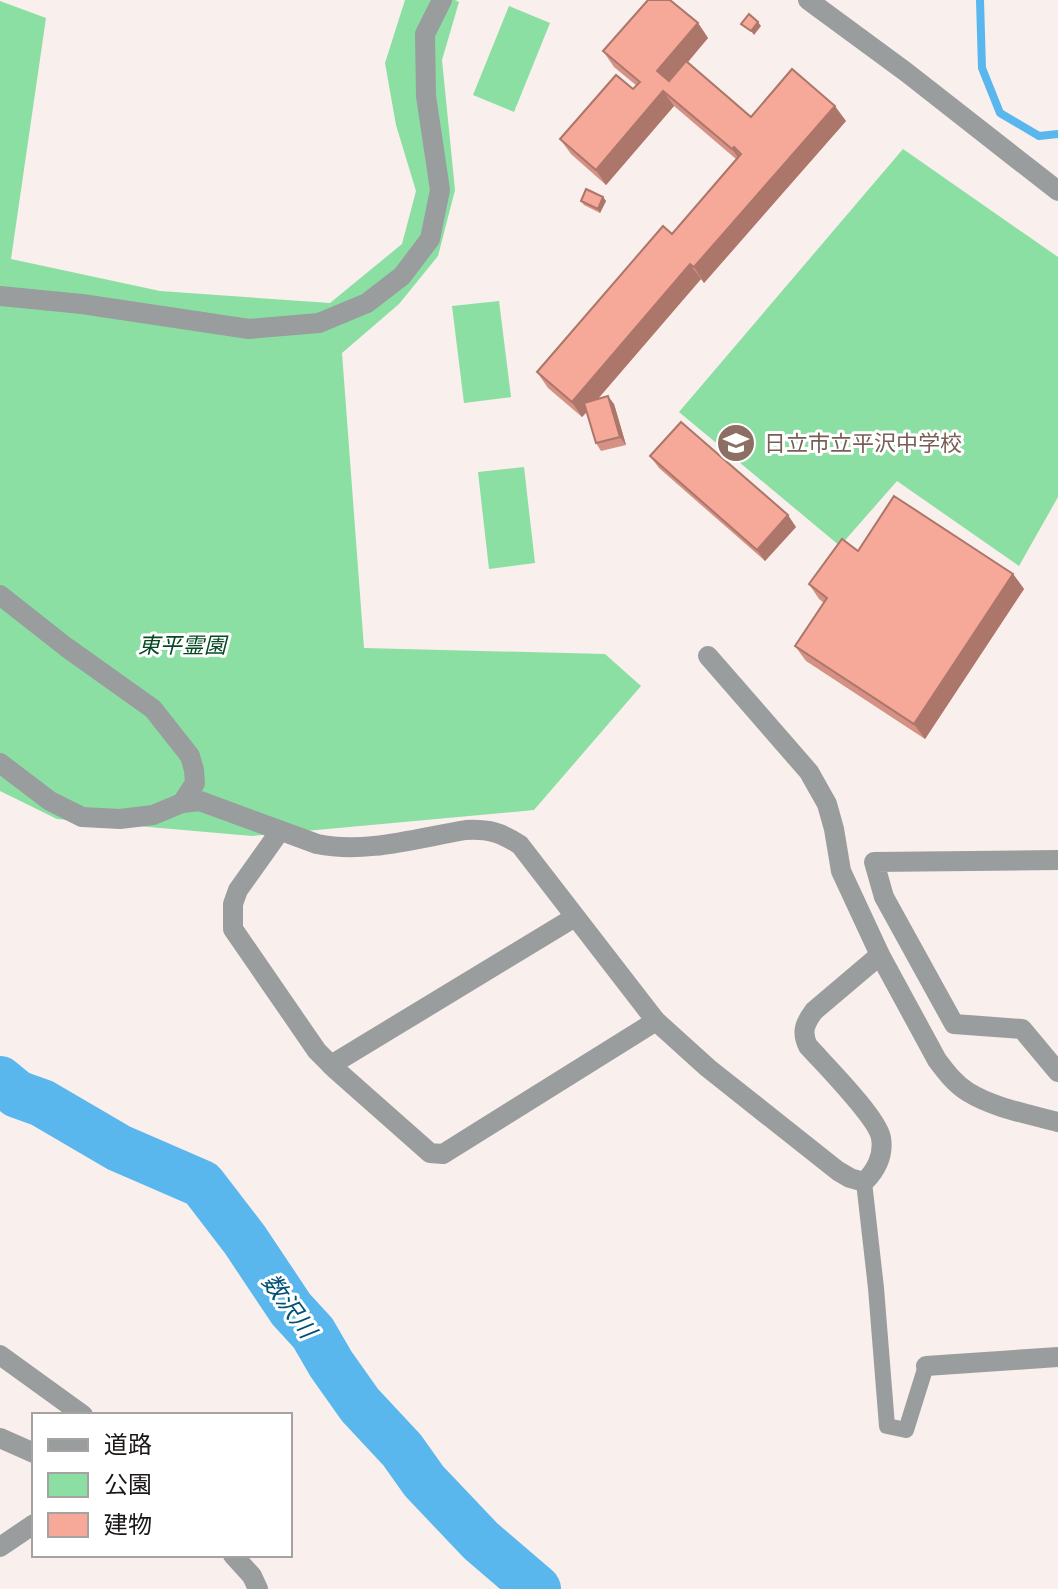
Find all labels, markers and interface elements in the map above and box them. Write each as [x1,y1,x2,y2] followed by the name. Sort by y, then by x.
[715,422,757,464] school or university icon: 日立市立平沢中学校
[764,429,962,457] place label: 日立市立平沢中学校
[138,631,229,659] park label: 東平霊園
[256,1267,325,1346] water label: 数沢川
[32,1413,292,1557] legend
[104,1429,152,1460] text: 道路
[104,1469,152,1500] text: 公園
[104,1509,152,1540] text: 建物

